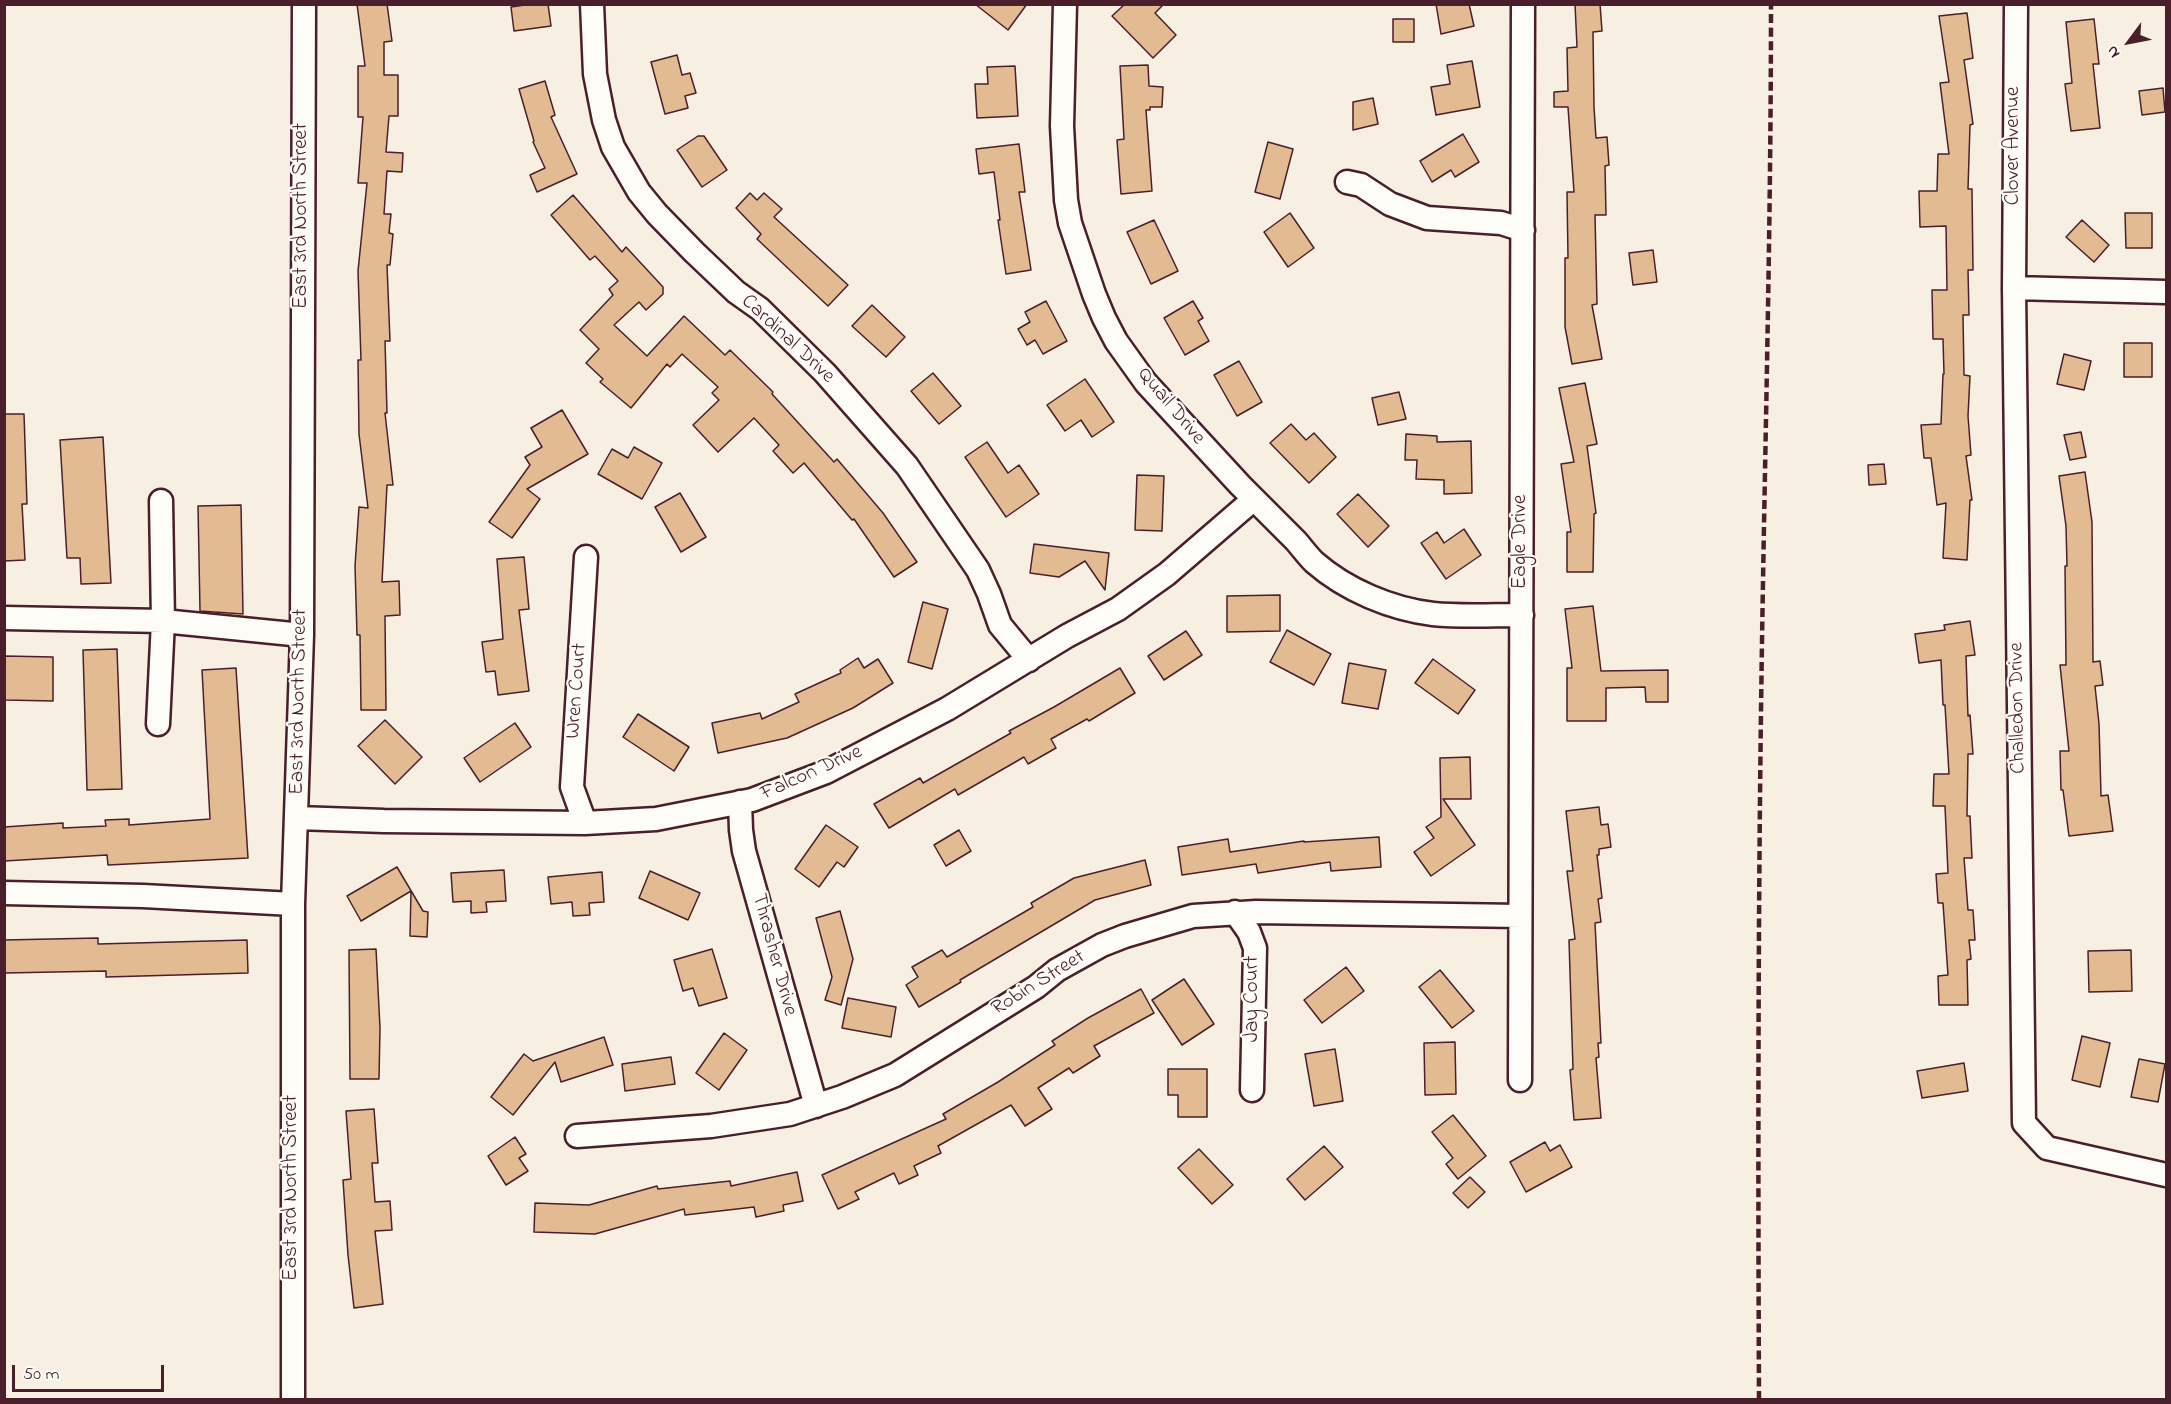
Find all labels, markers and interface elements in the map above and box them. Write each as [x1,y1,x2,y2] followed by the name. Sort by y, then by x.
[2099,12,2159,72] north arrow
[2101,41,2127,62] text: N
[2002,87,2028,205] street label: Clover Avenue
[290,123,316,309] street label: East 3rd North Street
[735,290,839,390] street label: Cardinal Drive
[1130,363,1210,451] street label: Quail Drive
[1509,495,1535,589] street label: Eagle Drive
[286,609,314,795] street label: East 3rd North Street
[562,642,594,740] street label: Wren Court
[2005,642,2033,774] street label: Challedon Drive
[757,740,867,808] street label: Falcon Drive
[745,891,801,1019] street label: Thrasher Drive
[988,945,1090,1023] street label: Robin Street
[1241,956,1267,1042] street label: Jay Court
[280,1095,306,1281] street label: East 3rd North Street
[15,1353,166,1391] scale bar
[23,1362,60,1388] text: 50 m

